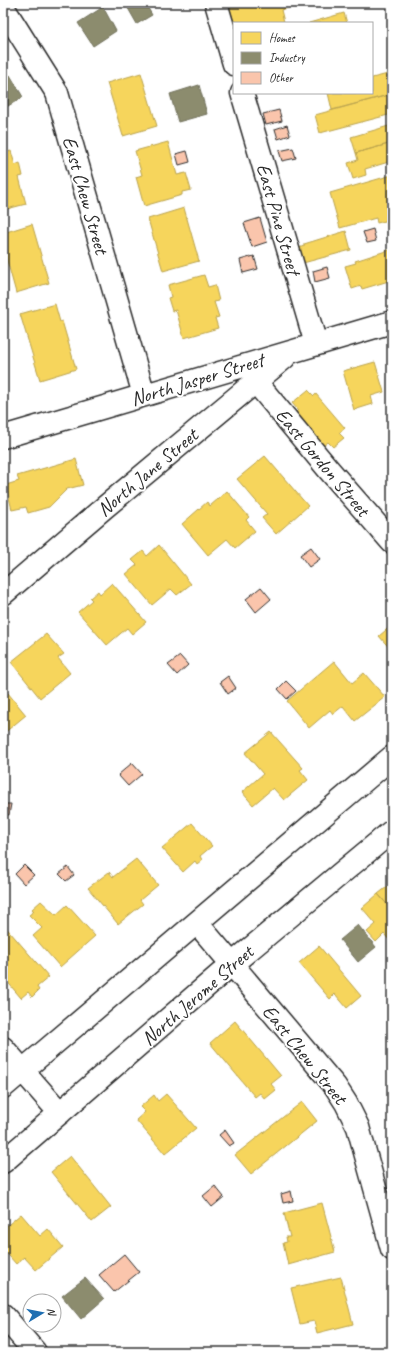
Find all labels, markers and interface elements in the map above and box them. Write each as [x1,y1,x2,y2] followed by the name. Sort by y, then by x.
[233,22,373,94] legend
[269,30,296,46] text: Homes
[269,50,306,66] text: Industry
[269,70,295,86] text: Other
[57,134,115,259] street label: East Chew Street
[251,161,307,281] street label: East Pine Street
[128,346,270,412] street label: North Jasper Street
[270,403,377,523] street label: East Gordon Street
[92,421,205,522] street label: North Jane Street
[136,938,260,1051] street label: North Jerome Street
[257,999,354,1111] street label: East Chew Street
[22,1293,62,1333] north arrow
[44,1307,60,1318] text: N

